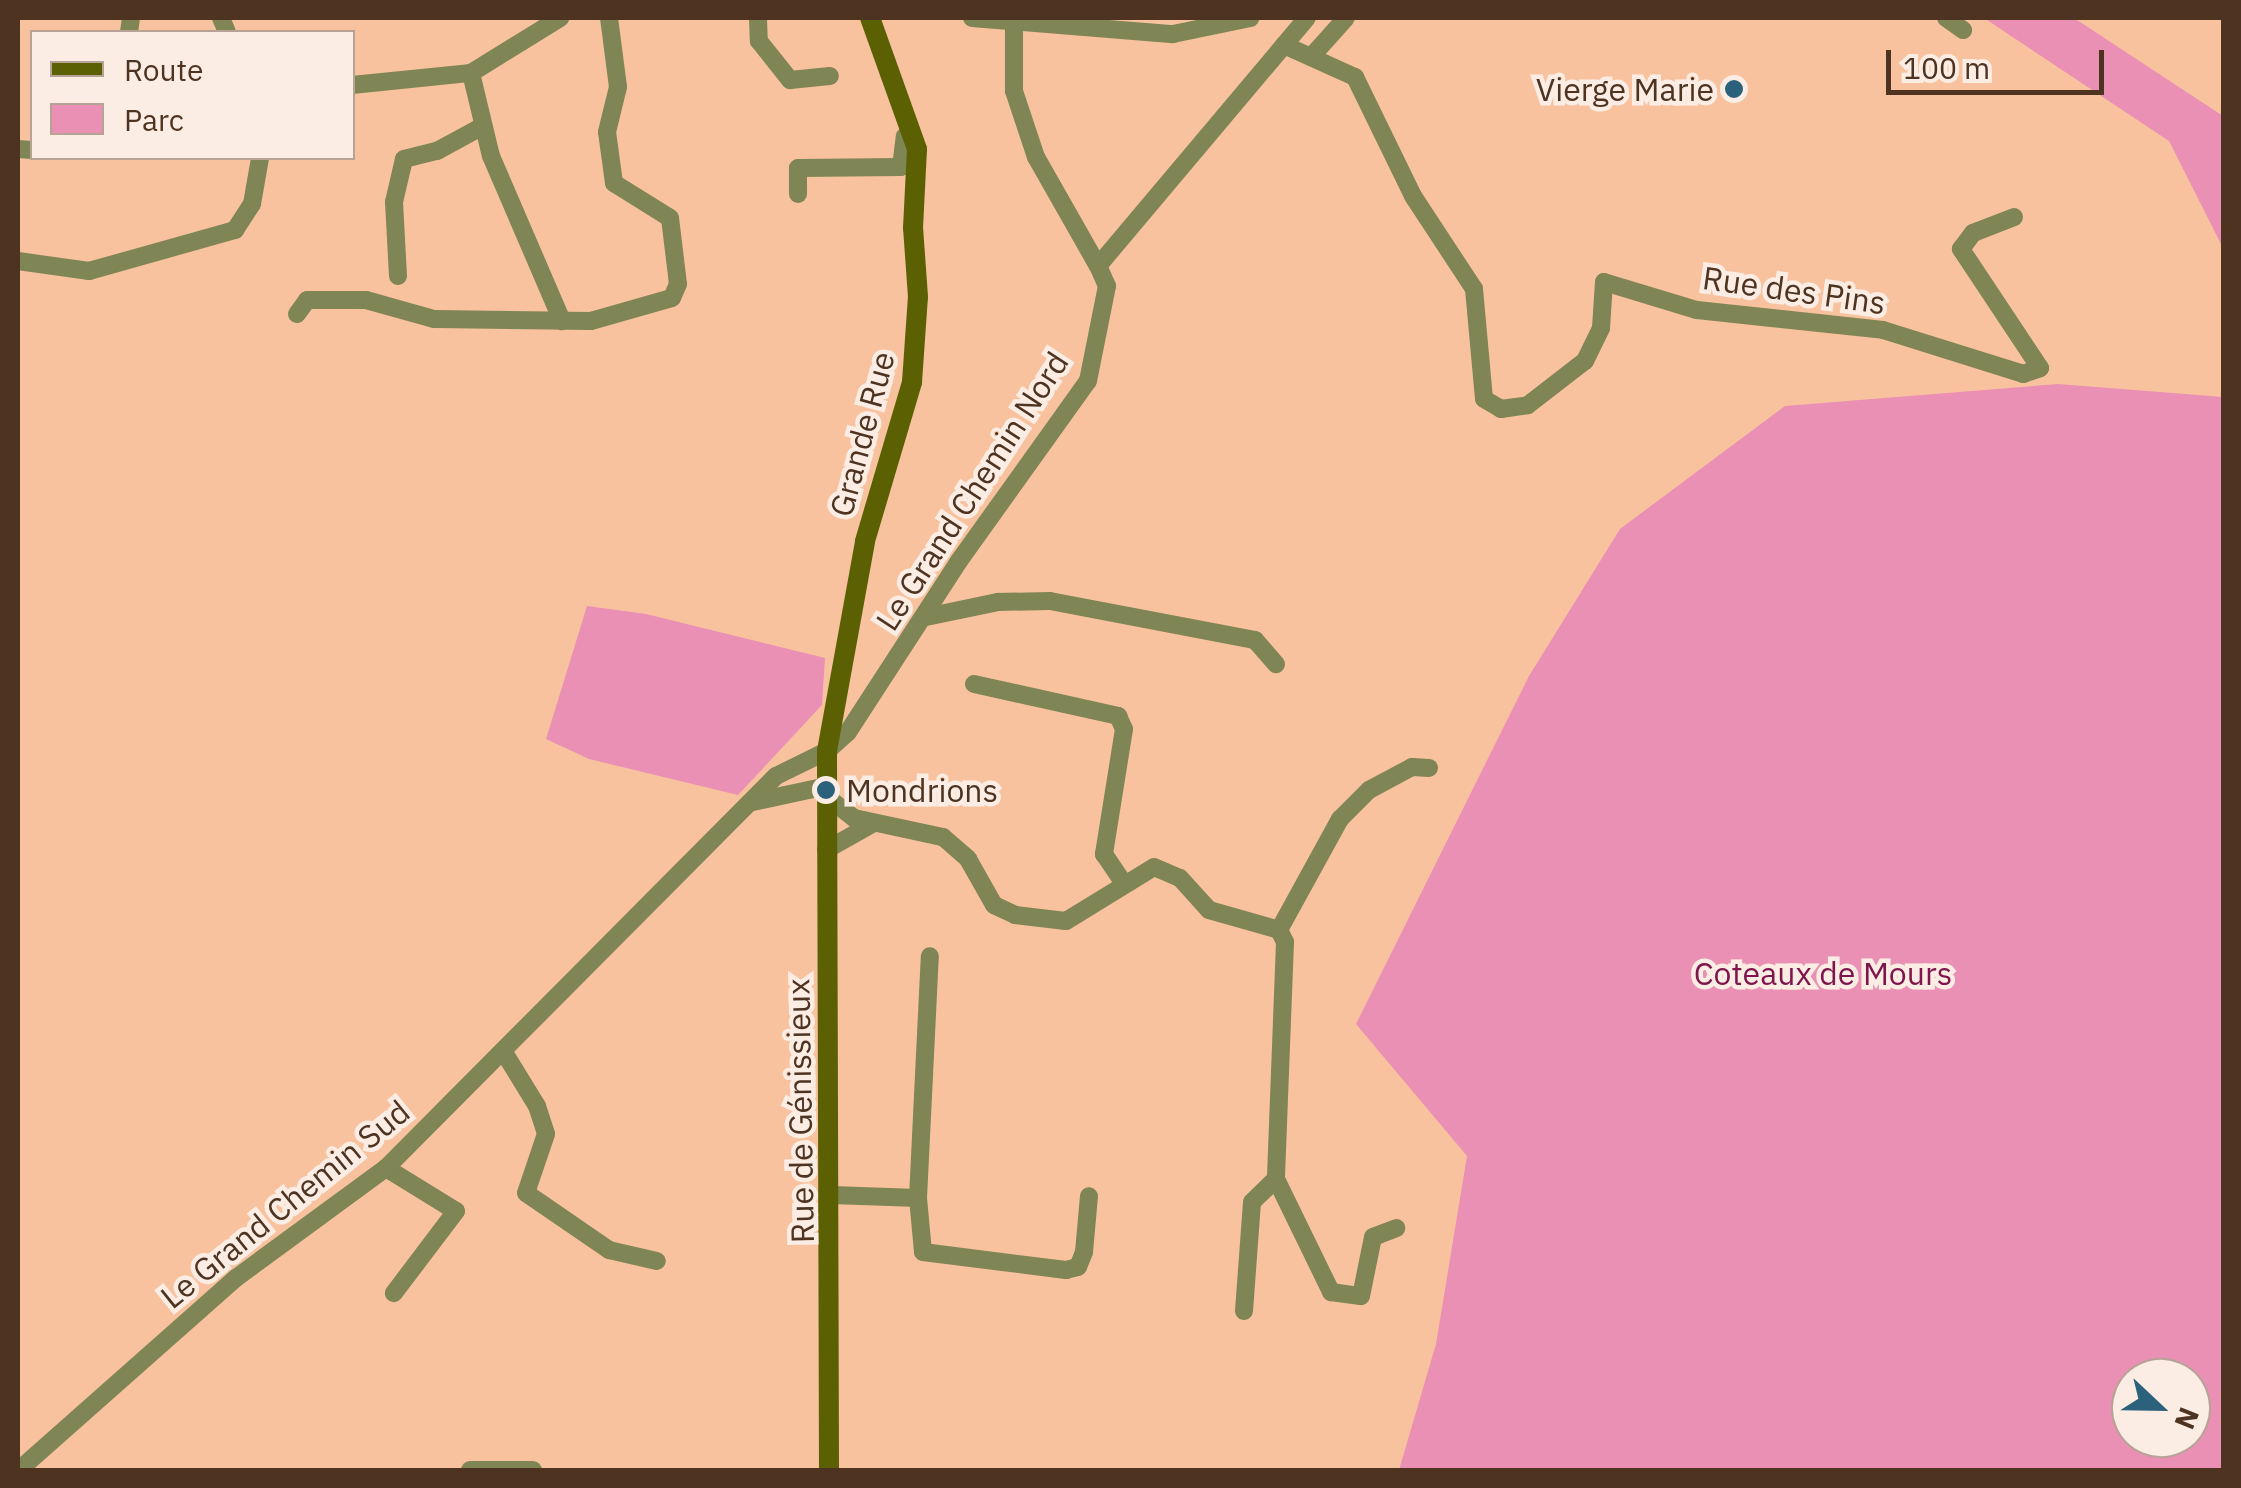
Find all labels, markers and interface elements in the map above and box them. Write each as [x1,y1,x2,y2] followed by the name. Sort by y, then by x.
[30,30,355,160] legend
[1891,30,2108,92] scale bar
[1903,48,1990,87] text: 100 m
[124,50,203,89] text: Route
[1536,70,1714,108] place label: Vierge Marie
[1723,78,1745,100] marker: Vierge Marie
[124,100,184,139] text: Parc
[1700,258,1888,322] street label: Rue des Pins
[868,345,1076,637] street label: Le Grand Chemin Nord
[822,347,902,521] street label: Grande Rue
[846,771,998,809] place label: Mondrions
[815,779,837,801] marker: Mondrions
[1694,954,1952,992] park label: Coteaux de Mours
[778,978,822,1244] street label: Rue de Génissieux
[153,1092,417,1316] street label: Le Grand Chemin Sud
[2111,1358,2211,1458] north arrow
[2166,1402,2208,1435] text: N

